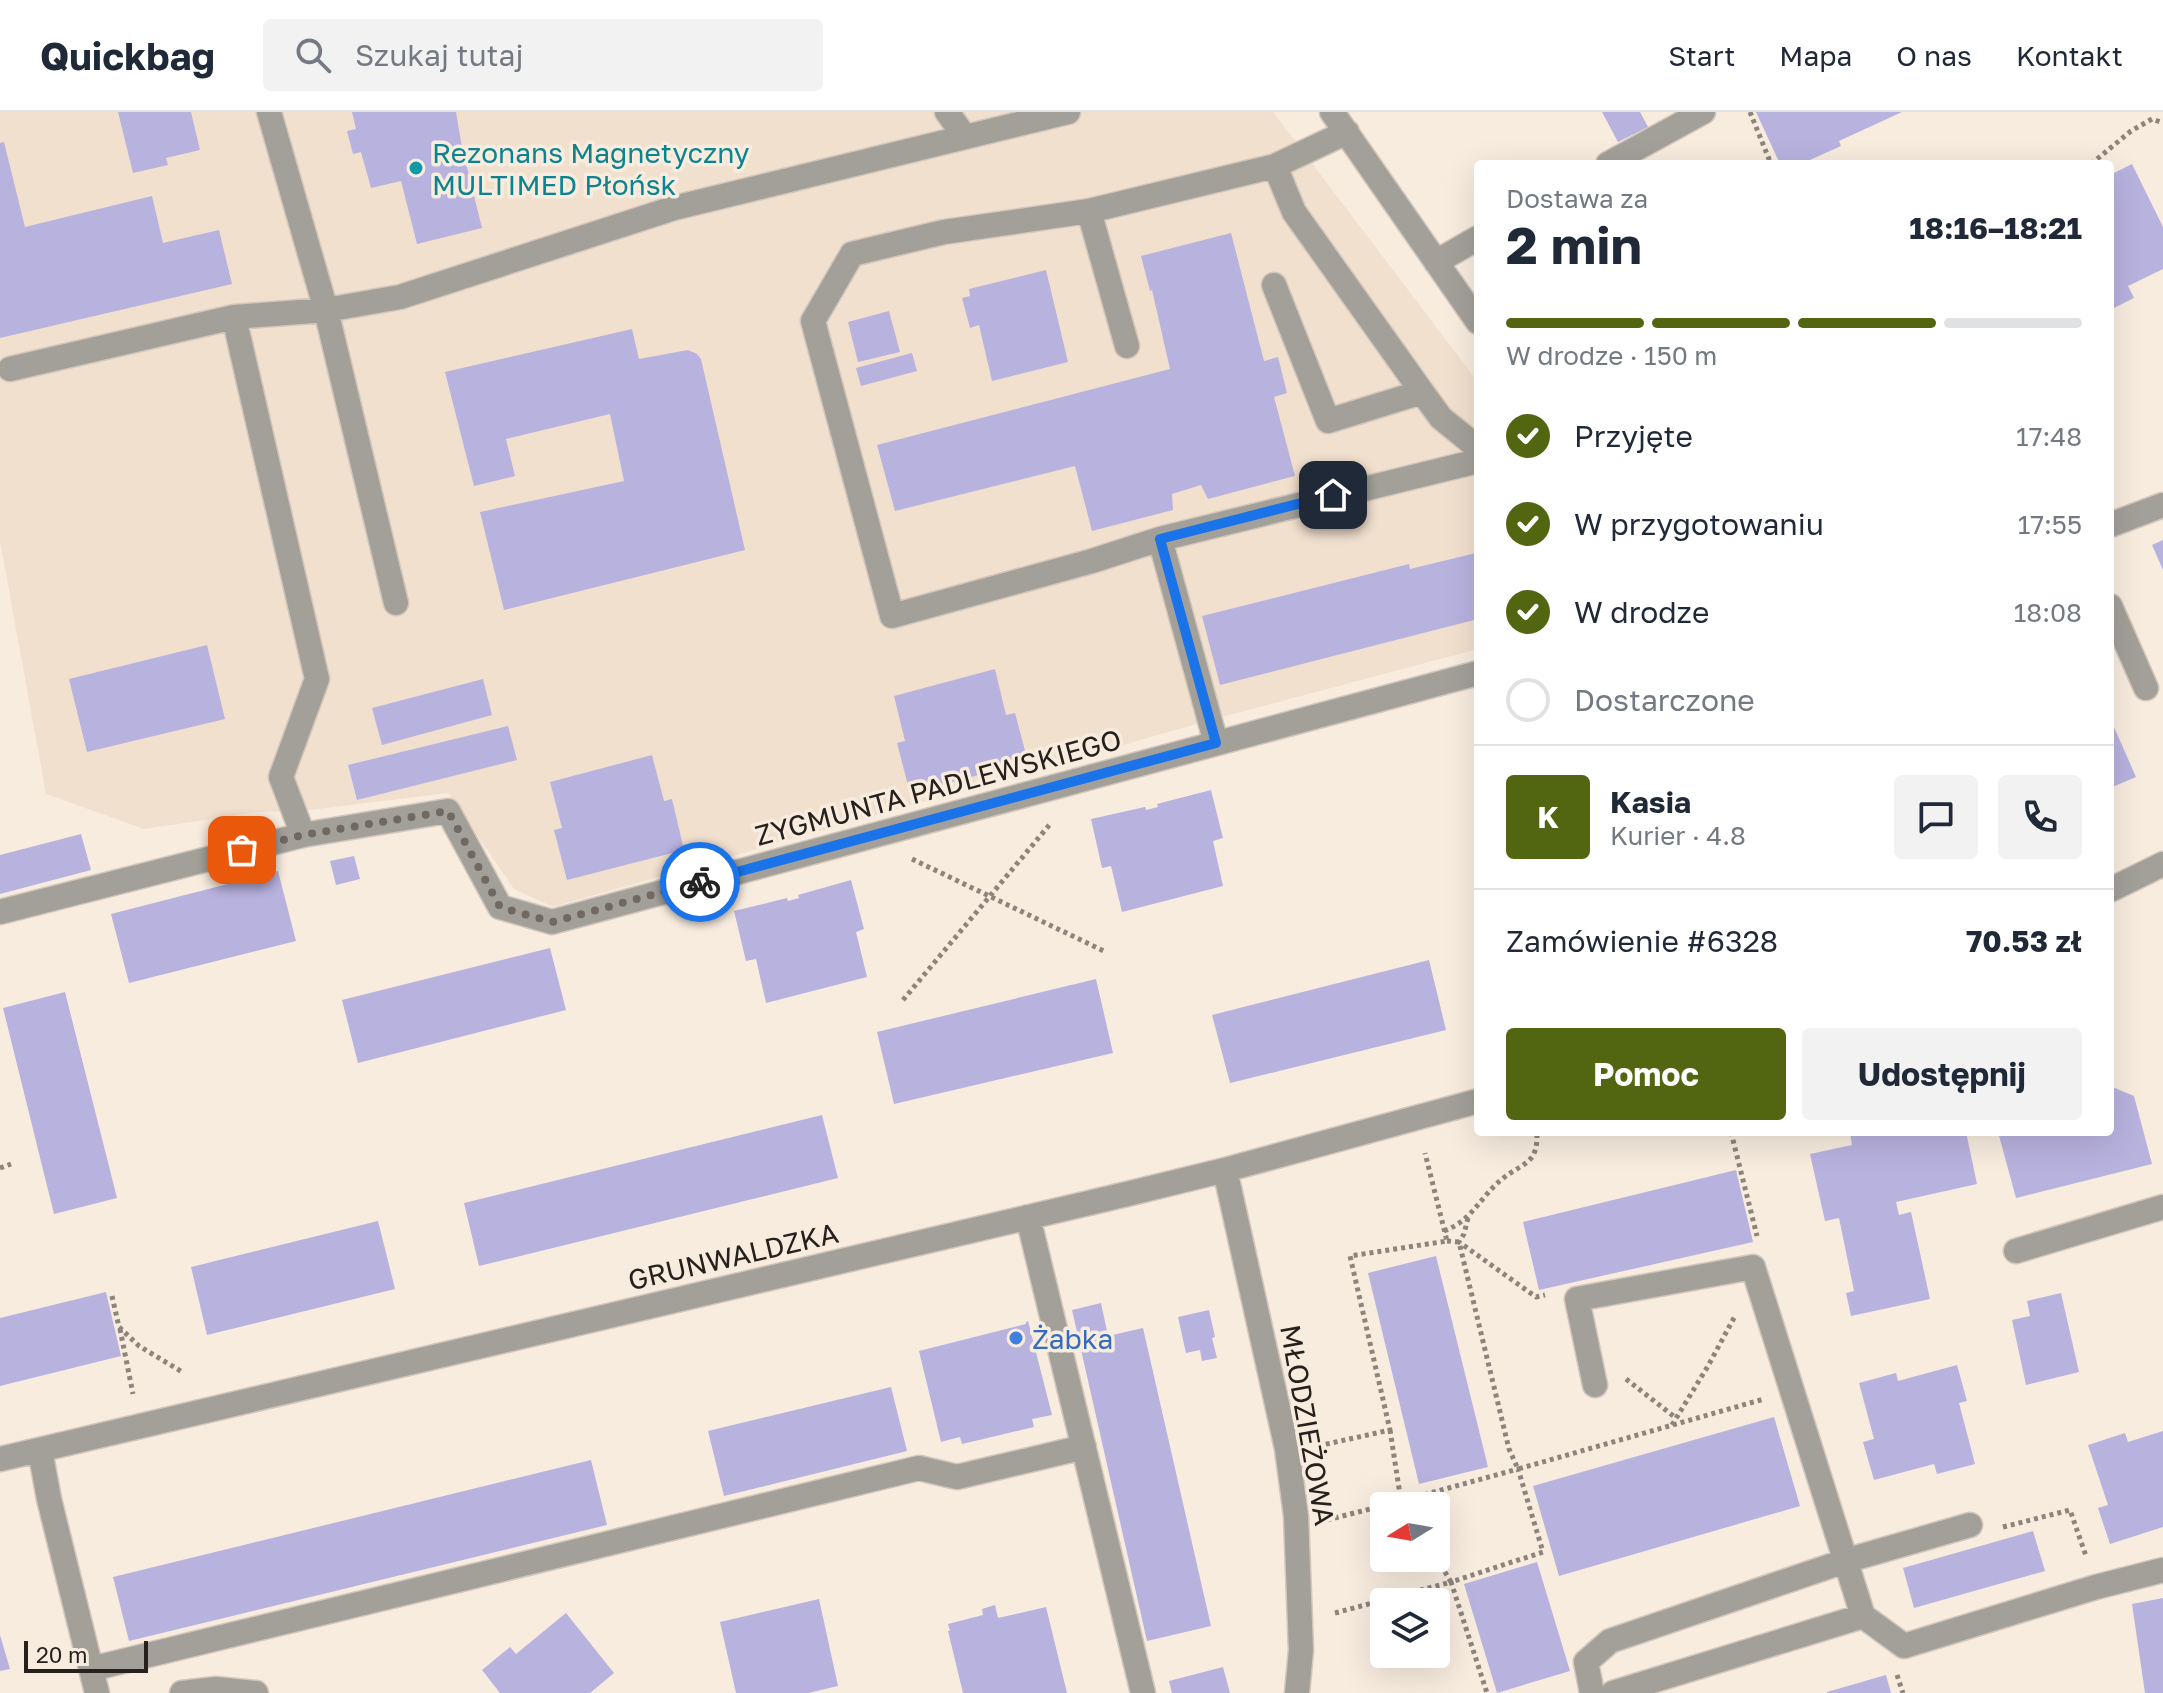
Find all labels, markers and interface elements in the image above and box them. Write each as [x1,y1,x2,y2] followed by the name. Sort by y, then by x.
[263,19,823,91] search box
[40,33,215,78] text: Quickbag
[291,33,335,77] icon: search
[355,37,524,73] text: Szukaj tutaj
[1668,39,1735,72] text: Start
[1779,39,1852,72] text: Mapa
[1896,39,1972,72] text: O nas
[2016,39,2123,72] text: Kontakt
[432,136,750,201] place label: Rezonans Magnetyczny MULTIMED Płońsk
[407,159,425,177] marker: Rezonans Magnetyczny MULTIMED Płońsk
[1506,183,1648,214] text: Dostawa za
[1909,210,2082,246] text: 18:16–18:21
[1506,213,1642,275] text: 2 min
[1506,340,1717,371] text: W drodze · 150 m
[1506,414,1550,458] icon: check
[1574,418,1693,454] text: Przyjęte
[2016,421,2082,452] text: 17:48
[1299,461,1367,529] pin
[1311,473,1355,517] icon: home
[1506,502,1550,546] icon: check
[1574,506,1824,542] text: W przygotowaniu
[2018,509,2082,540] text: 17:55
[1506,590,1550,634] icon: check
[1574,594,1709,630] text: W drodze
[2014,597,2082,628] text: 18:08
[1574,682,1755,718] text: Dostarczone
[751,722,1125,852] street label: ZYGMUNTA PADLEWSKIEGO
[1894,775,1978,859] button: chat
[1998,775,2082,859] button: phone
[1610,784,1691,820] text: Kasia
[1537,799,1559,835] text: K
[208,816,276,884] pin
[1610,820,1746,851] text: Kurier · 4.8
[220,828,264,872] icon: bag
[660,842,740,922] courier
[678,860,722,904] icon: bike
[1506,923,1778,959] text: Zamówienie #6328
[1966,923,2082,959] text: 70.53 zł
[1506,1028,1786,1120] button: Pomoc
[1802,1028,2082,1120] button: Udostępnij
[625,1216,842,1296] street label: GRUNWALDZKA
[1032,1322,1113,1355] place label: Żabka
[1274,1322,1342,1528] street label: MŁODZIEŻOWA
[1007,1329,1025,1347] marker: Żabka
[1370,1492,1450,1572] north arrow
[1370,1492,1450,1668] map controls
[1370,1588,1450,1668] button: layers
[24,1637,148,1673] scale bar
[36,1641,87,1668] text: 20 m

